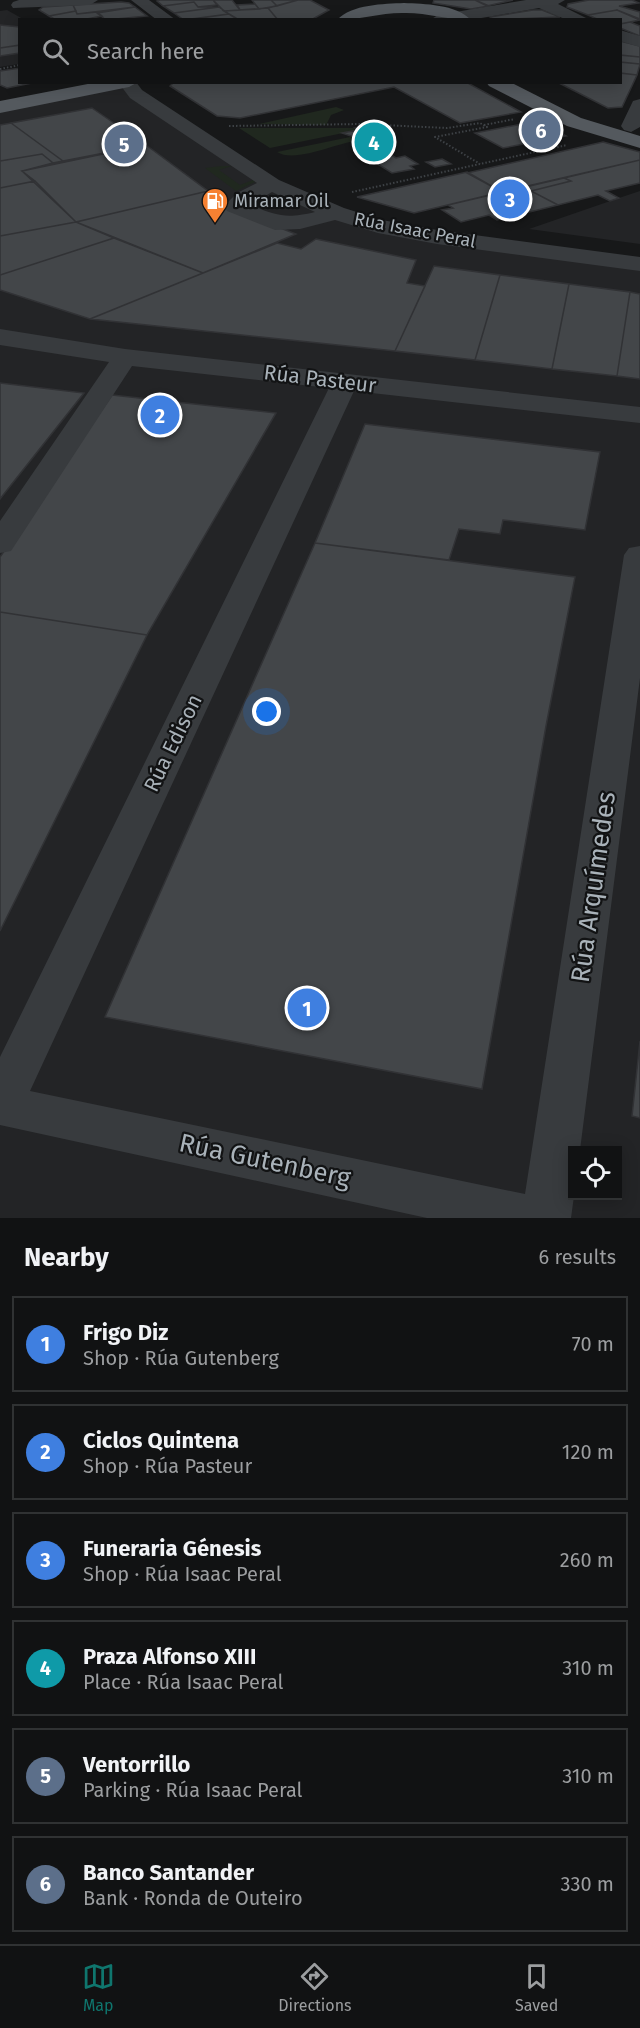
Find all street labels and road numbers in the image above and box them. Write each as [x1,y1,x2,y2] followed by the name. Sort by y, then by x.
[352,207,478,253] street label: Rúa Isaac Peral
[262,359,378,399] street label: Rúa Pasteur
[138,690,208,796] street label: Rúa Edison
[565,790,622,984] street label: Rúa Arquímedes
[176,1127,354,1194] street label: Rúa Gutenberg

